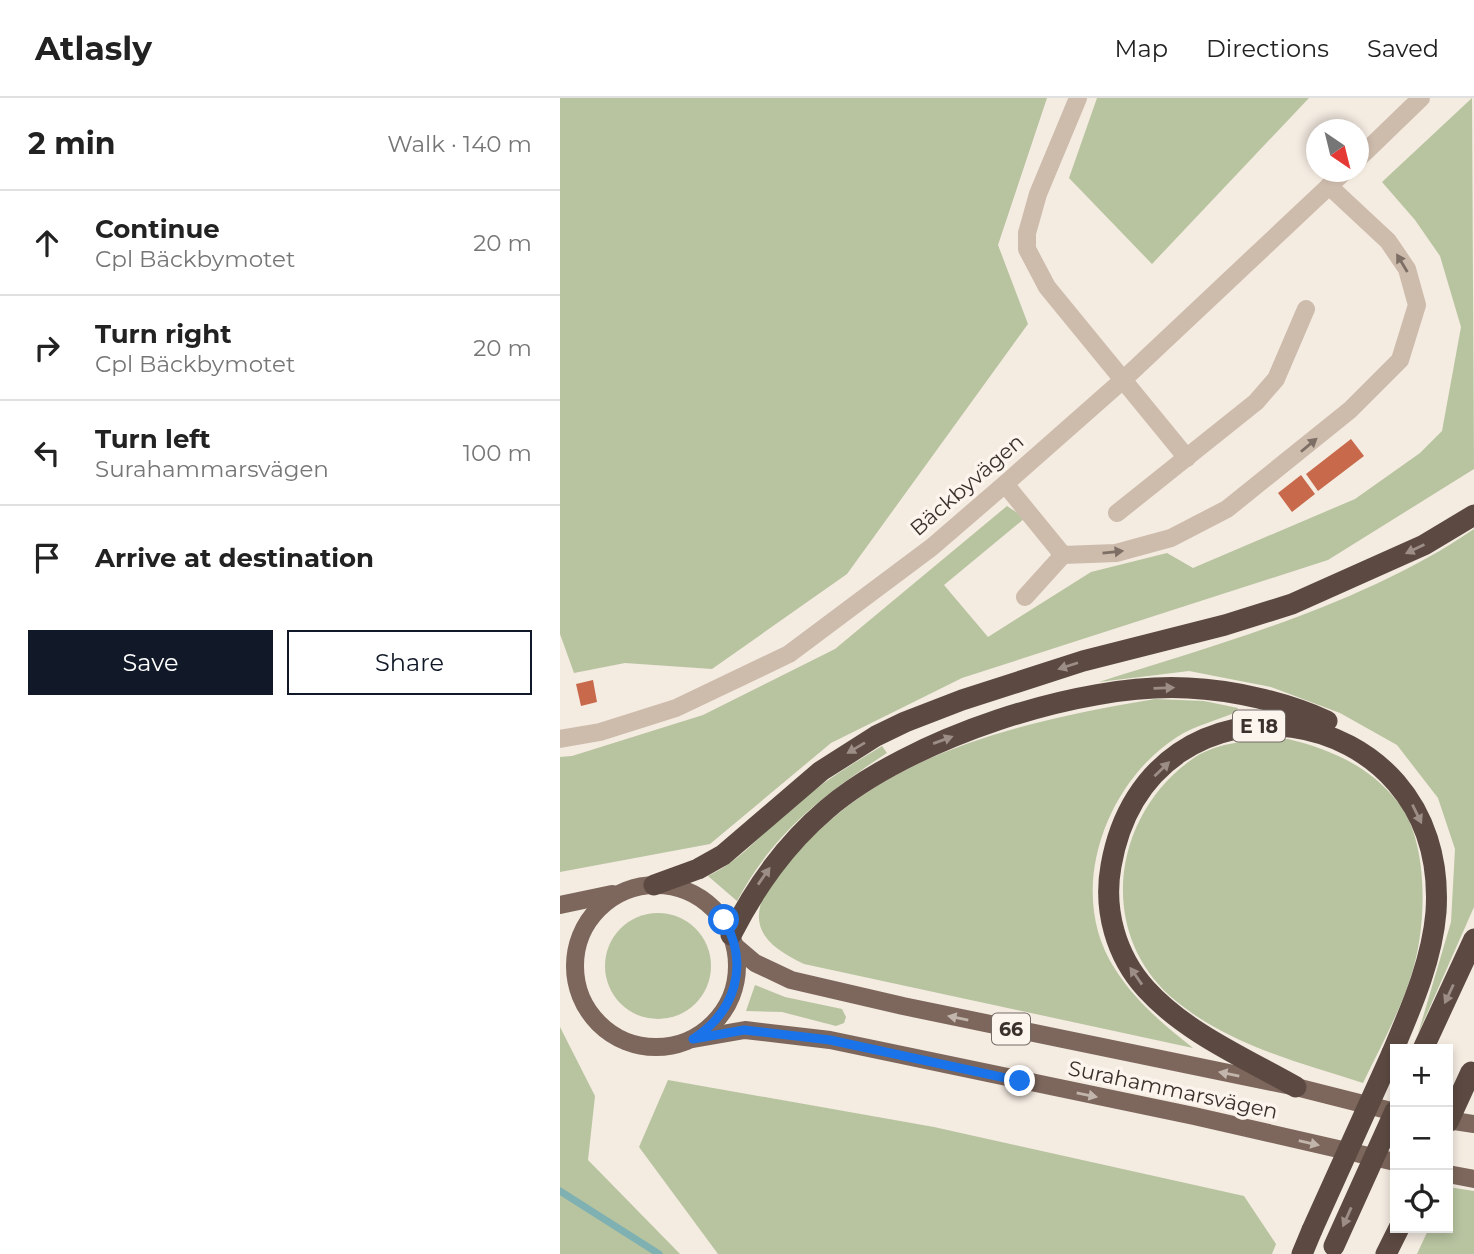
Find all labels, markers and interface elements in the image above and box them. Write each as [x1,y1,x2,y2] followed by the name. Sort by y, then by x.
[35,28,152,68] text: Atlasly
[1115,34,1168,63] text: Map
[1206,34,1329,63] text: Directions
[1367,34,1439,63] text: Saved
[1306,119,1369,182] north arrow
[28,125,115,162] text: 2 min
[387,130,532,158] text: Walk · 140 m
[95,213,220,245] text: Continue
[28,224,66,262] icon: ahead
[473,229,532,257] text: 20 m
[95,245,295,273] text: Cpl Bäckbymotet
[1396,253,1409,273] one-way arrow
[95,318,231,350] text: Turn right
[28,329,66,367] icon: right
[473,334,532,362] text: 20 m
[95,350,295,378] text: Cpl Bäckbymotet
[95,423,211,455] text: Turn left
[905,429,1029,541] street label: Bäckbyvägen
[28,434,66,472] icon: left
[1299,437,1317,452] one-way arrow
[463,439,532,467] text: 100 m
[95,455,329,483] text: Surahammarsvägen
[28,539,66,577] icon: arrive
[95,542,374,574] text: Arrive at destination
[1405,544,1425,555] one-way arrow
[1102,546,1124,557] one-way arrow
[28,630,273,695] button: Save
[287,630,532,695] button: Share
[1057,661,1078,672] one-way arrow
[1153,682,1175,693] one-way arrow
[1233,710,1285,741] road number: E 18
[933,734,954,745] one-way arrow
[847,741,866,754] one-way arrow
[1153,761,1170,777] one-way arrow
[1411,804,1423,824] one-way arrow
[757,867,771,885] one-way arrow
[708,904,739,935] route start
[1129,967,1143,985] one-way arrow
[1443,984,1455,1004] one-way arrow
[947,1012,969,1023] one-way arrow
[992,1014,1030,1044] road number: 66
[1390,1044,1453,1233] map controls
[1390,1044,1453,1107] button: +
[1066,1055,1280,1124] street label: Surahammarsvägen
[1004,1065,1035,1096] route end
[1218,1068,1240,1079] one-way arrow
[1076,1089,1098,1100] one-way arrow
[1390,1107,1453,1170] button: −
[1298,1138,1320,1149] one-way arrow
[1390,1170,1453,1233] button: locate
[1341,1207,1352,1228] one-way arrow

